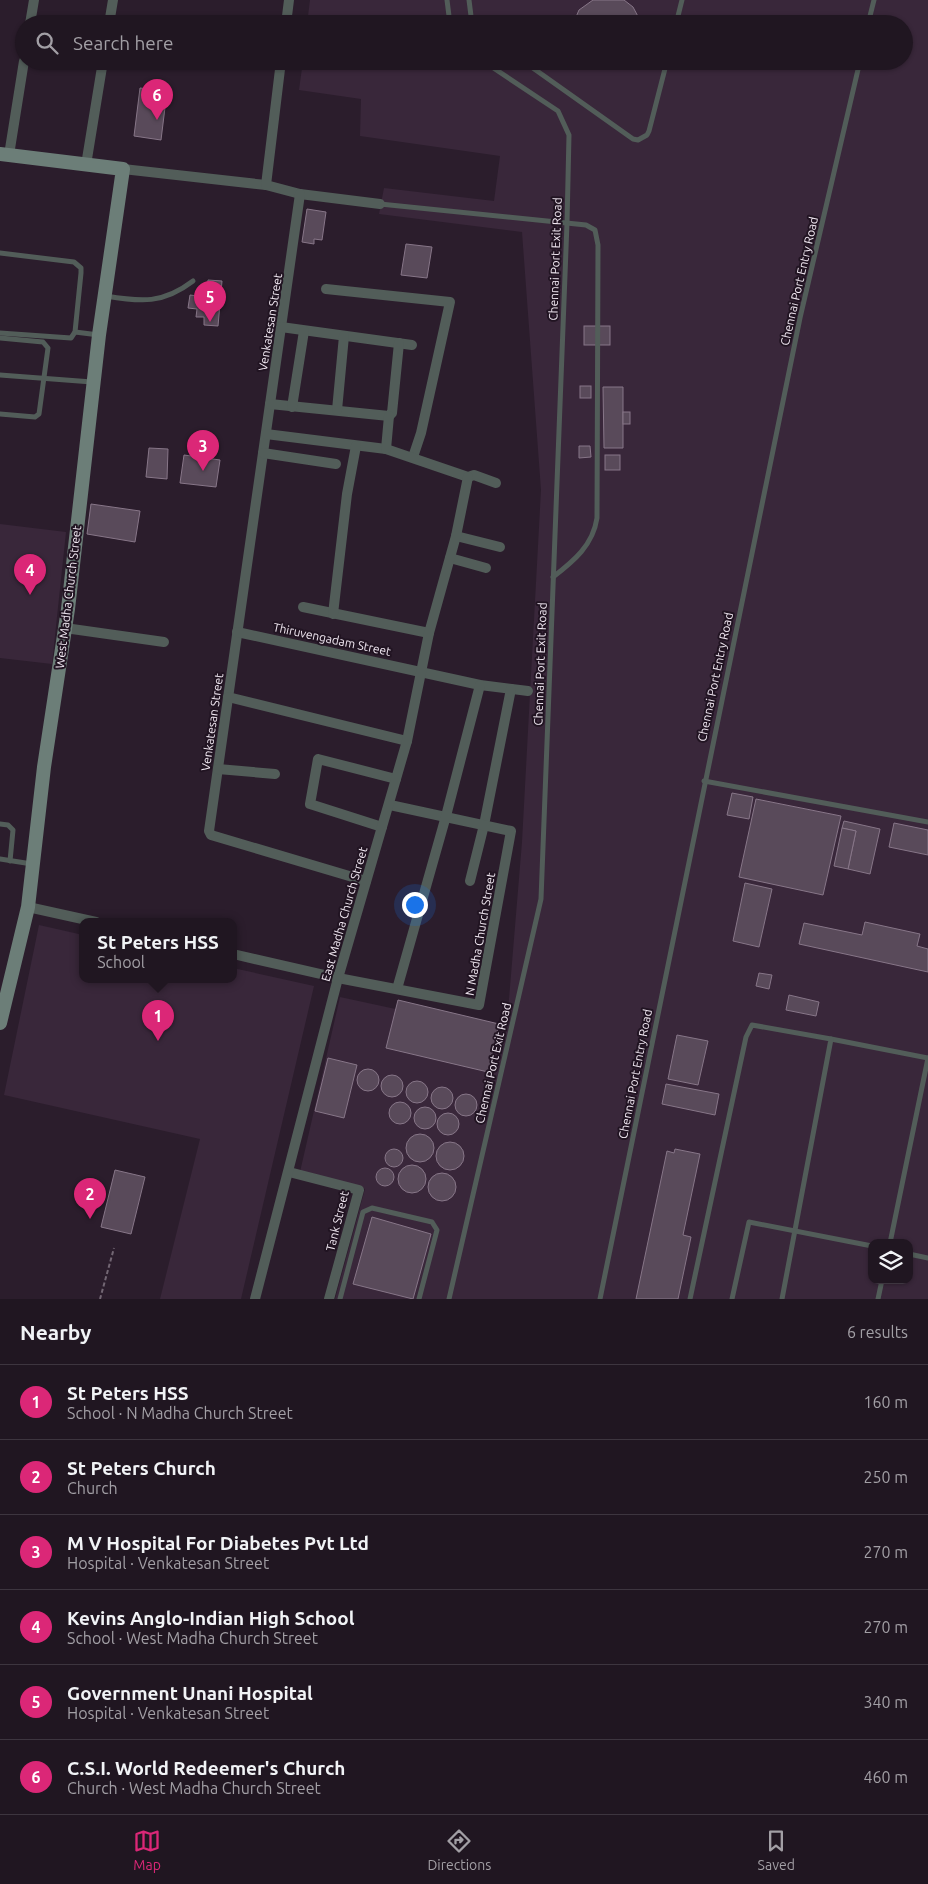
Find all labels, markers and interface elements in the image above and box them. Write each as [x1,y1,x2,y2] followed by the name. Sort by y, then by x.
[15,15,913,70] search box
[33,29,61,57] icon: search
[73,32,173,54] text: Search here
[141,79,173,120] pin: 6
[546,197,564,321] street label: Chennai Port Exit Road
[778,215,820,347] street label: Chennai Port Entry Road
[256,272,284,372] street label: Venkatesan Street
[194,281,226,322] pin: 5
[187,430,219,471] pin: 3
[53,525,83,669] street label: West Madha Church Street
[14,554,46,595] pin: 4
[531,602,549,726] street label: Chennai Port Exit Road
[695,611,735,743] street label: Chennai Port Entry Road
[272,620,392,658] street label: Thiruvengadam Street
[199,672,225,772] street label: Venkatesan Street
[319,845,370,983] street label: East Madha Church Street
[463,871,497,997] street label: N Madha Church Street
[402,892,428,918] your location
[79,918,237,983] popup
[97,931,219,953] text: St Peters HSS
[97,953,145,971] text: School
[142,1000,174,1041] pin: 1
[473,1001,513,1125] street label: Chennai Port Exit Road
[616,1008,654,1140] street label: Chennai Port Entry Road
[74,1178,106,1219] pin: 2
[323,1189,351,1252] street label: Tank Street
[868,1239,913,1284] map controls
[868,1239,913,1284] button: layers
[20,1320,91,1344] text: Nearby
[847,1323,908,1341] text: 6 results
[67,1382,189,1404] text: St Peters HSS
[31,1393,41,1411] text: 1
[863,1393,908,1411] text: 160 m
[67,1404,293,1422] text: School · N Madha Church Street
[67,1457,216,1479] text: St Peters Church
[31,1468,41,1486] text: 2
[863,1468,908,1486] text: 250 m
[67,1479,118,1497] text: Church
[67,1532,369,1554] text: M V Hospital For Diabetes Pvt Ltd
[31,1543,41,1561] text: 3
[863,1543,908,1561] text: 270 m
[67,1554,269,1572] text: Hospital · Venkatesan Street
[67,1607,354,1629] text: Kevins Anglo-Indian High School
[31,1618,41,1636] text: 4
[863,1618,908,1636] text: 270 m
[67,1629,318,1647] text: School · West Madha Church Street
[67,1682,313,1704] text: Government Unani Hospital
[31,1693,41,1711] text: 5
[863,1693,908,1711] text: 340 m
[67,1704,269,1722] text: Hospital · Venkatesan Street
[67,1757,345,1779] text: C.S.I. World Redeemer's Church
[31,1768,41,1786] text: 6
[863,1768,908,1786] text: 460 m
[67,1779,321,1797] text: Church · West Madha Church Street
[133,1827,161,1873] tab: Map
[427,1827,491,1873] tab: Directions
[758,1827,795,1873] tab: Saved

